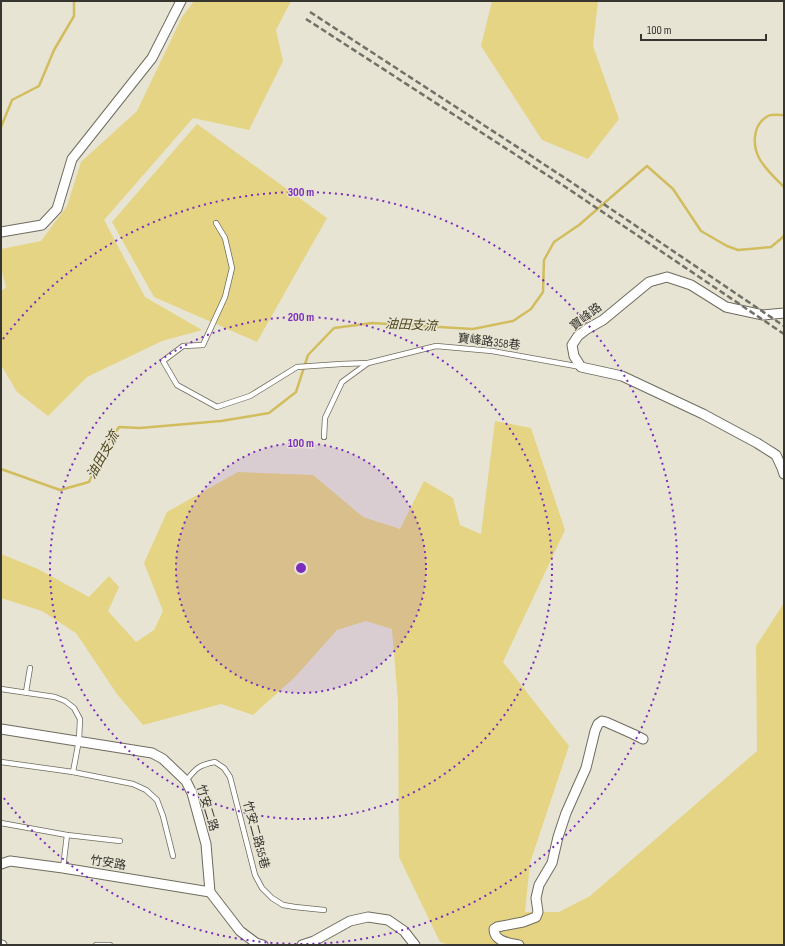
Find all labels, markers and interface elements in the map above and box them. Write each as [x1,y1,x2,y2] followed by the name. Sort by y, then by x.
[641,16,766,42] scale bar
[647,23,672,38] text: 100 m
[288,185,314,200] text: 300 m
[567,300,605,334] street label: 寶峰路
[288,310,314,325] text: 200 m
[385,316,439,334] water label: 油田支流
[457,331,521,353] street label: 寶峰路358巷
[83,427,124,482] water label: 油田支流
[288,436,314,451] text: 100 m
[294,561,308,575] centre of rings
[193,783,221,833] street label: 竹安二路
[240,799,272,871] street label: 竹安二路55巷
[89,853,127,873] street label: 竹安路

